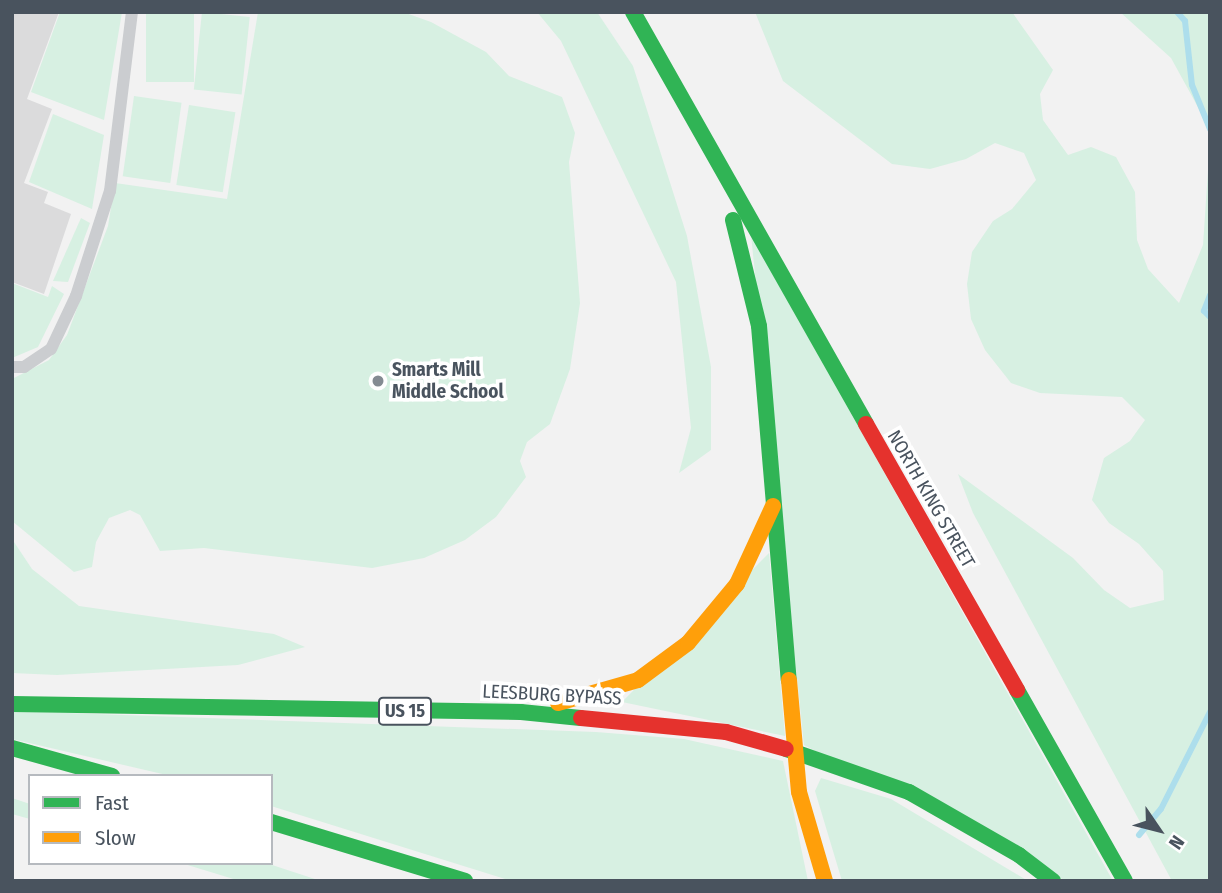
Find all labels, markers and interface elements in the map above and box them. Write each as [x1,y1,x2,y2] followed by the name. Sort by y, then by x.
[392,359,504,403] place label: Smarts Mill Middle School
[370,373,386,389] marker: Smarts Mill Middle School
[882,426,980,572] street label: NORTH KING STREET
[482,680,622,710] street label: LEESBURG BYPASS
[377,696,433,726] road number: US 15
[28,774,273,865] legend
[95,790,129,816] text: Fast
[1124,795,1194,865] north arrow
[95,825,136,851] text: Slow
[1164,831,1189,854] text: N

